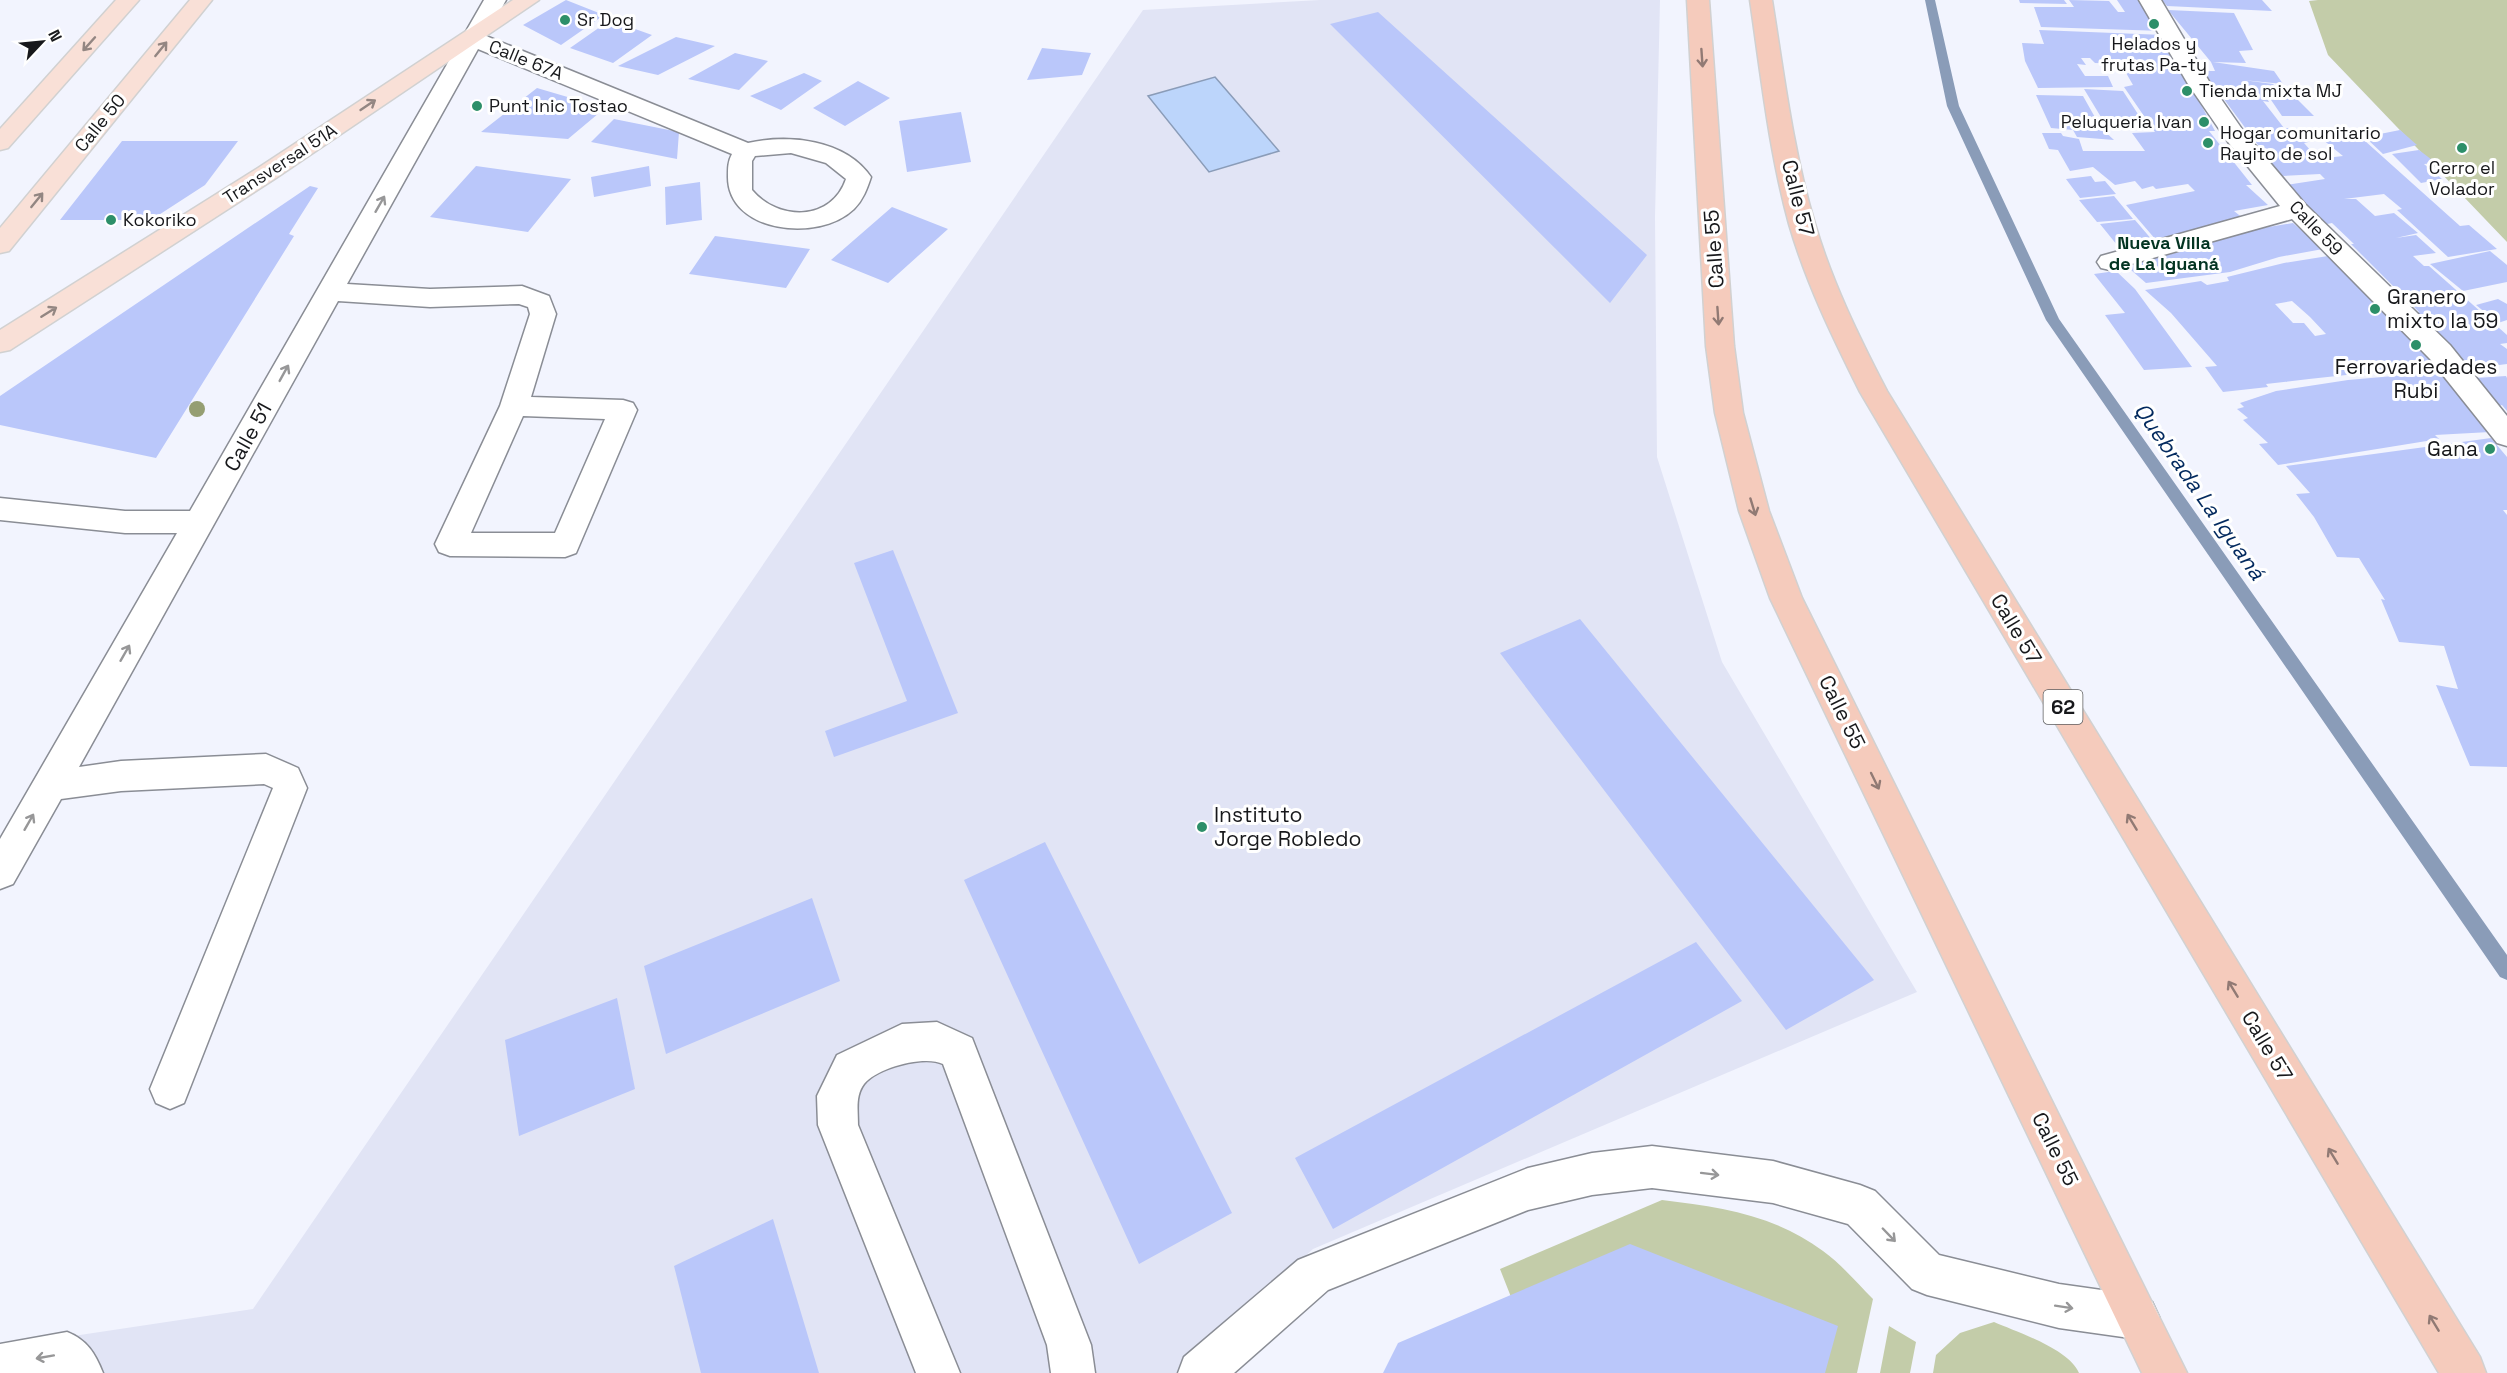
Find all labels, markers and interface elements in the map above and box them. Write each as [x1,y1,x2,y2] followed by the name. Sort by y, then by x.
[577,8,634,31] place label: Sr Dog
[12,12,72,72] north arrow
[558,13,572,27] marker: Sr Dog
[2147,17,2161,31] marker: Helados y frutas Pa-ty
[43,26,67,45] text: N
[2101,32,2207,76] place label: Helados y frutas Pa-ty
[486,34,567,85] street label: Calle 67A
[82,36,96,51] one-way arrow
[154,41,167,57] one-way arrow
[1697,48,1708,68] one-way arrow
[2199,79,2342,102] place label: Tienda mixta MJ
[2180,84,2194,98] marker: Tienda mixta MJ
[69,89,130,156] street label: Calle 50
[489,94,628,117] place label: Punt Inic Tostao
[359,99,376,111] one-way arrow
[470,99,484,113] marker: Punt Inic Tostao
[2061,110,2192,133] place label: Peluqueria Ivan
[2197,115,2211,129] marker: Peluqueria Ivan
[219,118,341,209] street label: Transversal 51A
[2220,121,2381,165] place label: Hogar comunitario Rayito de sol
[2201,136,2215,150] marker: Hogar comunitario Rayito de sol
[2455,141,2469,155] marker: Cerro el Volador
[2429,156,2495,200] place label: Cerro el Volador
[1776,157,1821,239] street label: Calle 57
[30,193,44,208] one-way arrow
[2285,195,2348,260] street label: Calle 59
[374,196,386,213] one-way arrow
[123,208,197,231] place label: Kokoriko
[1697,209,1730,289] street label: Calle 55
[104,213,118,227] marker: Kokoriko
[2109,231,2220,275] district label: Nueva Villa de La Iguaná
[2387,283,2498,334] place label: Granero mixto la 59
[2368,302,2382,316] marker: Granero mixto la 59
[1713,305,1724,325] one-way arrow
[40,306,57,318] one-way arrow
[2409,338,2423,352] marker: Ferrovariedades Rubi
[2335,353,2497,404] place label: Ferrovariedades Rubi
[278,365,290,382] one-way arrow
[2128,397,2272,585] water label: Quebrada La Iguaná
[218,398,277,476] street label: Calle 51
[2427,435,2478,462] place label: Gana
[2483,442,2497,456] marker: Gana
[1748,497,1759,516] one-way arrow
[1985,588,2048,669] street label: Calle 57
[120,645,132,662] one-way arrow
[1813,670,1872,753] street label: Calle 55
[2044,690,2082,724] road number: 62
[1870,771,1881,789] one-way arrow
[1214,801,1362,852] place label: Instituto Jorge Robledo
[23,814,35,831] one-way arrow
[2126,814,2138,831] one-way arrow
[1195,820,1209,834] marker: Instituto Jorge Robledo
[2226,981,2238,998] one-way arrow
[2236,1005,2299,1086] street label: Calle 57
[2026,1107,2085,1190] street label: Calle 55
[2327,1148,2339,1165] one-way arrow
[1700,1169,1720,1180] one-way arrow
[1882,1228,1896,1243] one-way arrow
[2053,1301,2073,1312] one-way arrow
[2427,1315,2439,1332] one-way arrow
[36,1352,56,1363] one-way arrow

